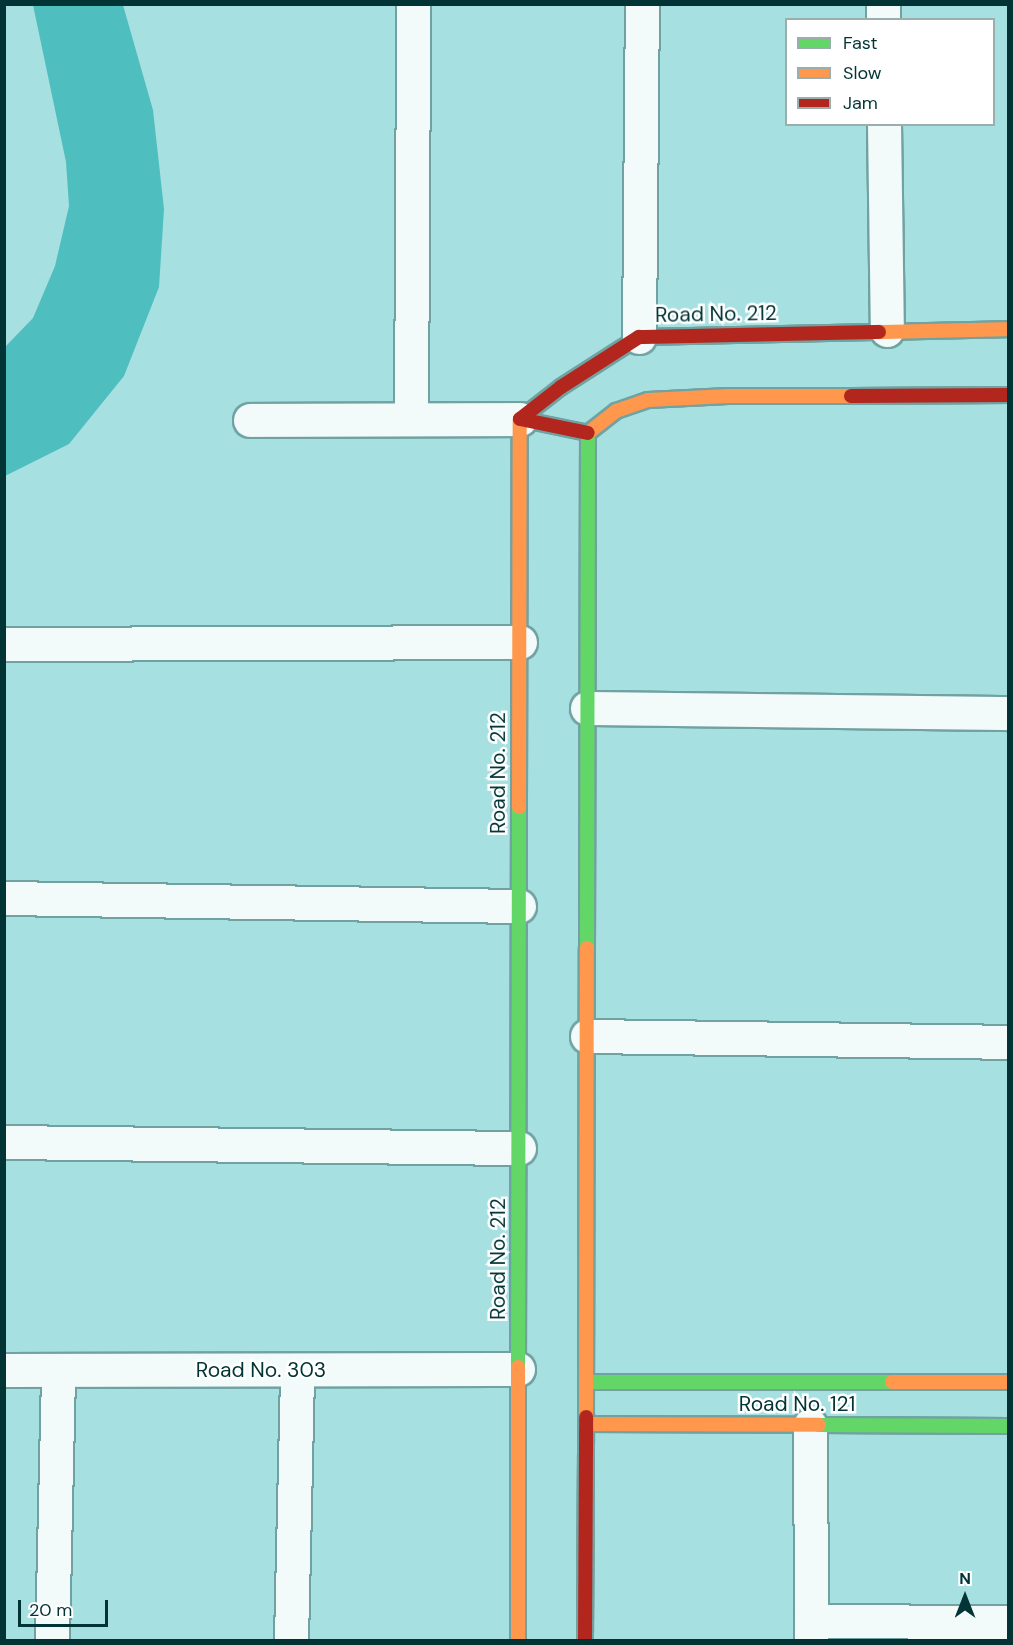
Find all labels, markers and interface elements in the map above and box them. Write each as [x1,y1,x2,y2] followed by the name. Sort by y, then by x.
[785,18,995,126] legend
[843,31,878,55] text: Fast
[843,61,882,85] text: Slow
[843,91,878,115] text: Jam
[655,300,777,328] street label: Road No. 212
[485,712,511,834] street label: Road No. 212
[485,1198,511,1320] street label: Road No. 212
[196,1357,326,1383] street label: Road No. 303
[739,1391,855,1417] street label: Road No. 121
[935,1567,995,1627] north arrow
[959,1568,971,1589] text: N
[21,1588,111,1626] scale bar
[29,1598,72,1622] text: 20 m

